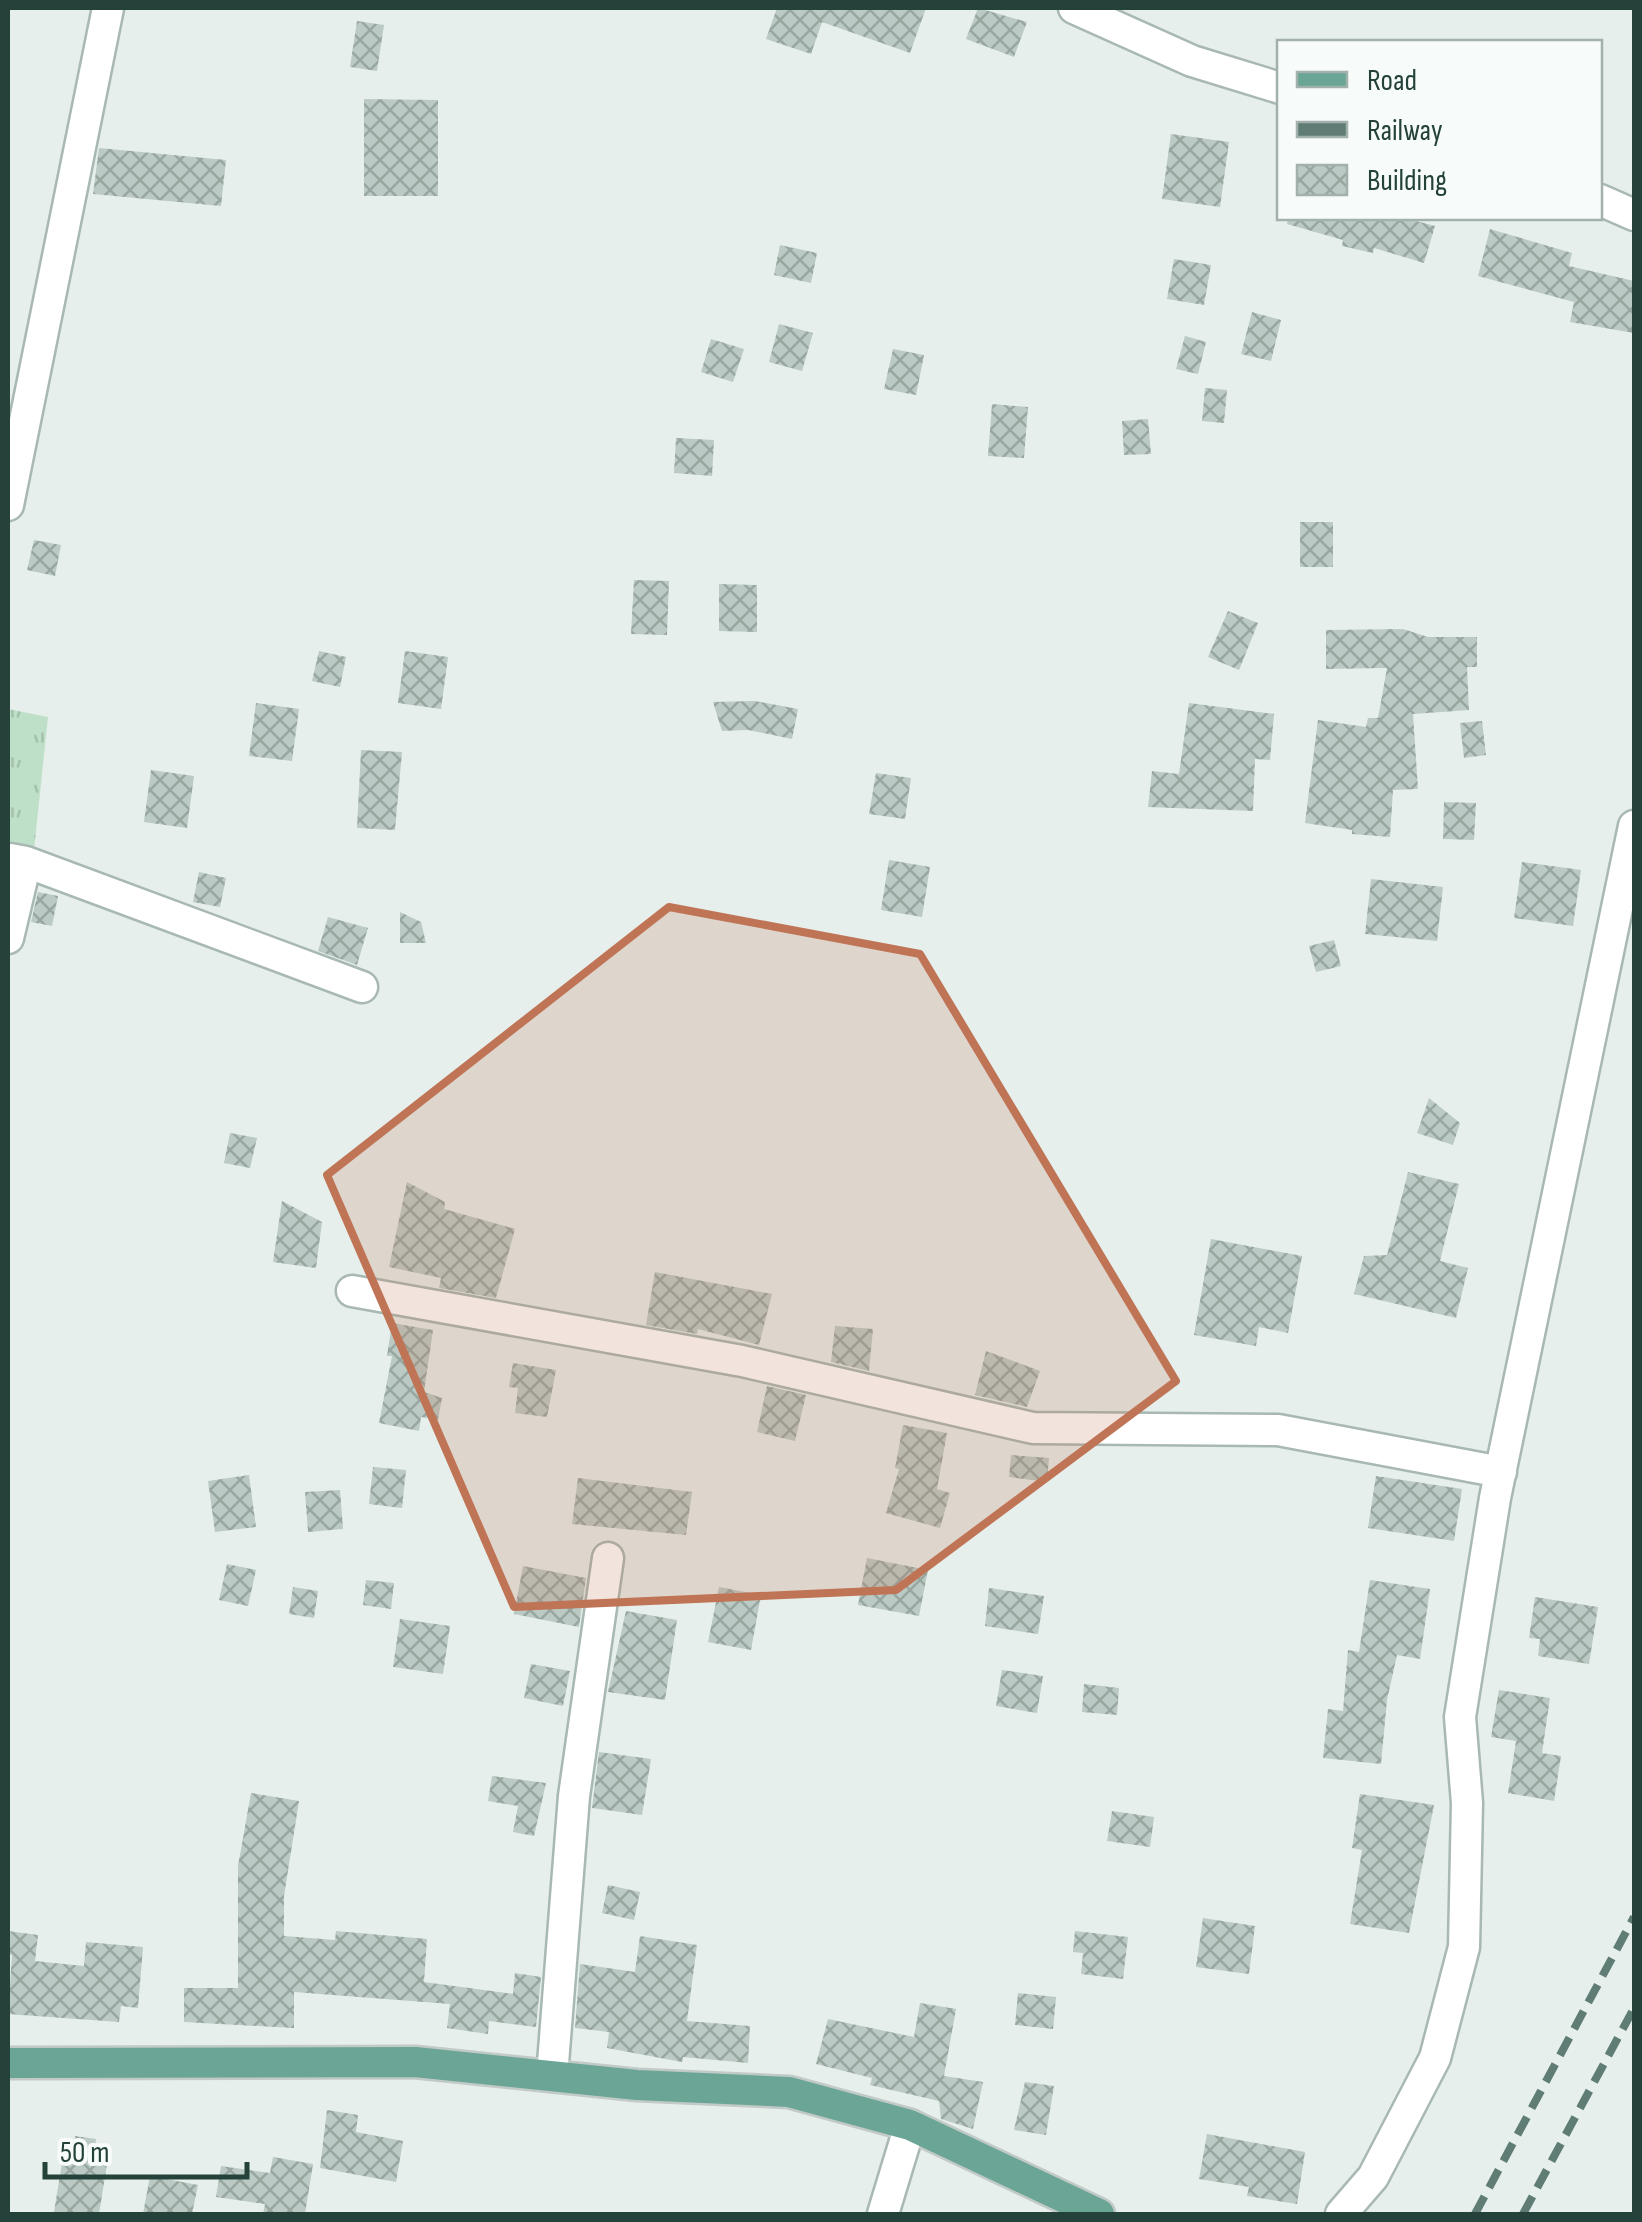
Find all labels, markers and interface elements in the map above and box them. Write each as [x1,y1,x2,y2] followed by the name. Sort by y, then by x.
[1277,40,1602,220] legend
[1367,63,1417,99] text: Road
[1367,113,1443,149] text: Railway
[1367,163,1447,199] text: Building
[45,2117,248,2179] scale bar
[60,2135,109,2171] text: 50 m

